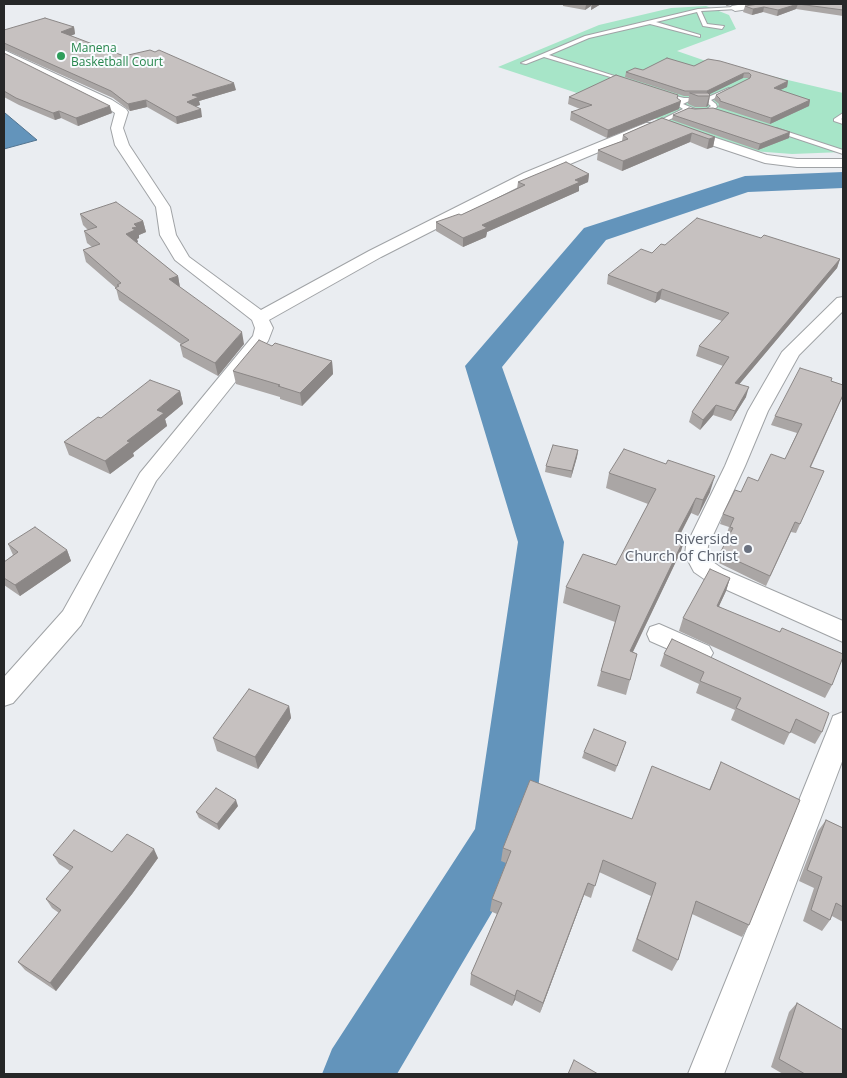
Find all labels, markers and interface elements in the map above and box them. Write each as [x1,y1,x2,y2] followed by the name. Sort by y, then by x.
[71,42,163,70] place label: Manena Basketball Court
[55,50,67,62] marker: Manena Basketball Court
[625,531,738,566] place label: Riverside Church of Christ
[742,543,754,555] marker: Riverside Church of Christ

